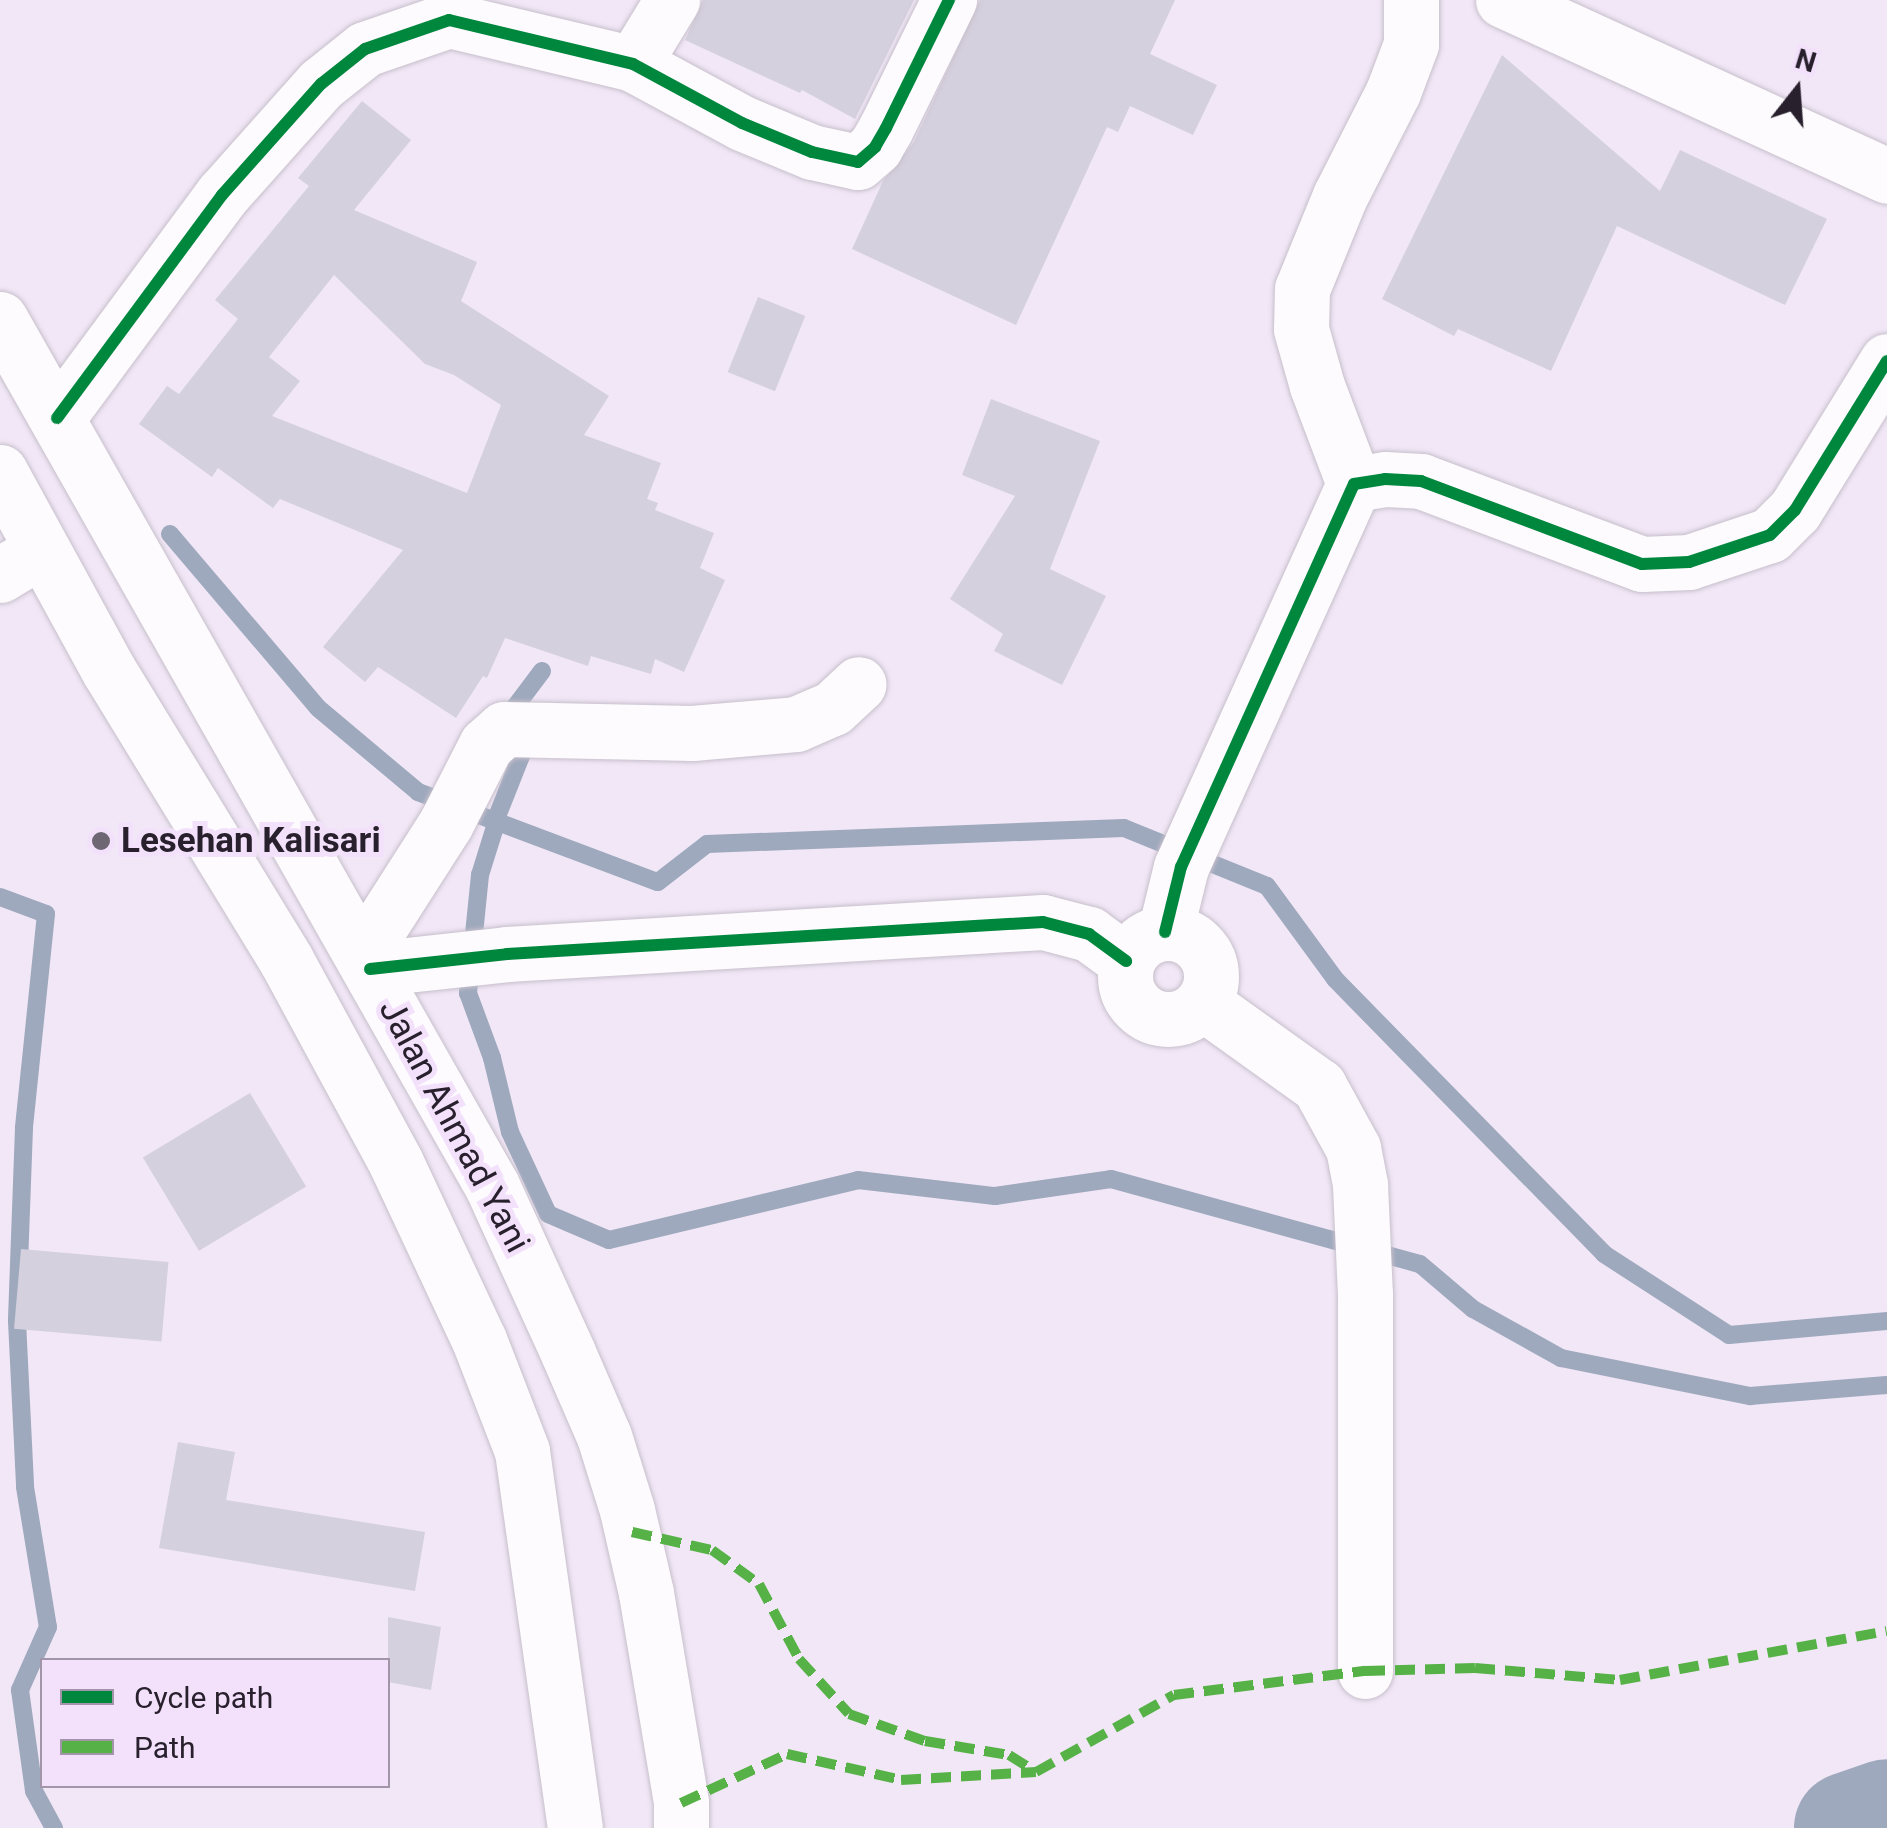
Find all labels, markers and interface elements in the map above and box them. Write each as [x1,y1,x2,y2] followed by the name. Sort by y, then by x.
[1747,40,1847,140] north arrow
[1792,42,1820,79] text: N
[121,820,381,862] place label: Lesehan Kalisari
[90,830,112,852] marker: Lesehan Kalisari
[370,992,538,1260] street label: Jalan Ahmad Yani
[40,1658,390,1788] legend
[134,1680,273,1715] text: Cycle path
[134,1730,195,1765] text: Path

